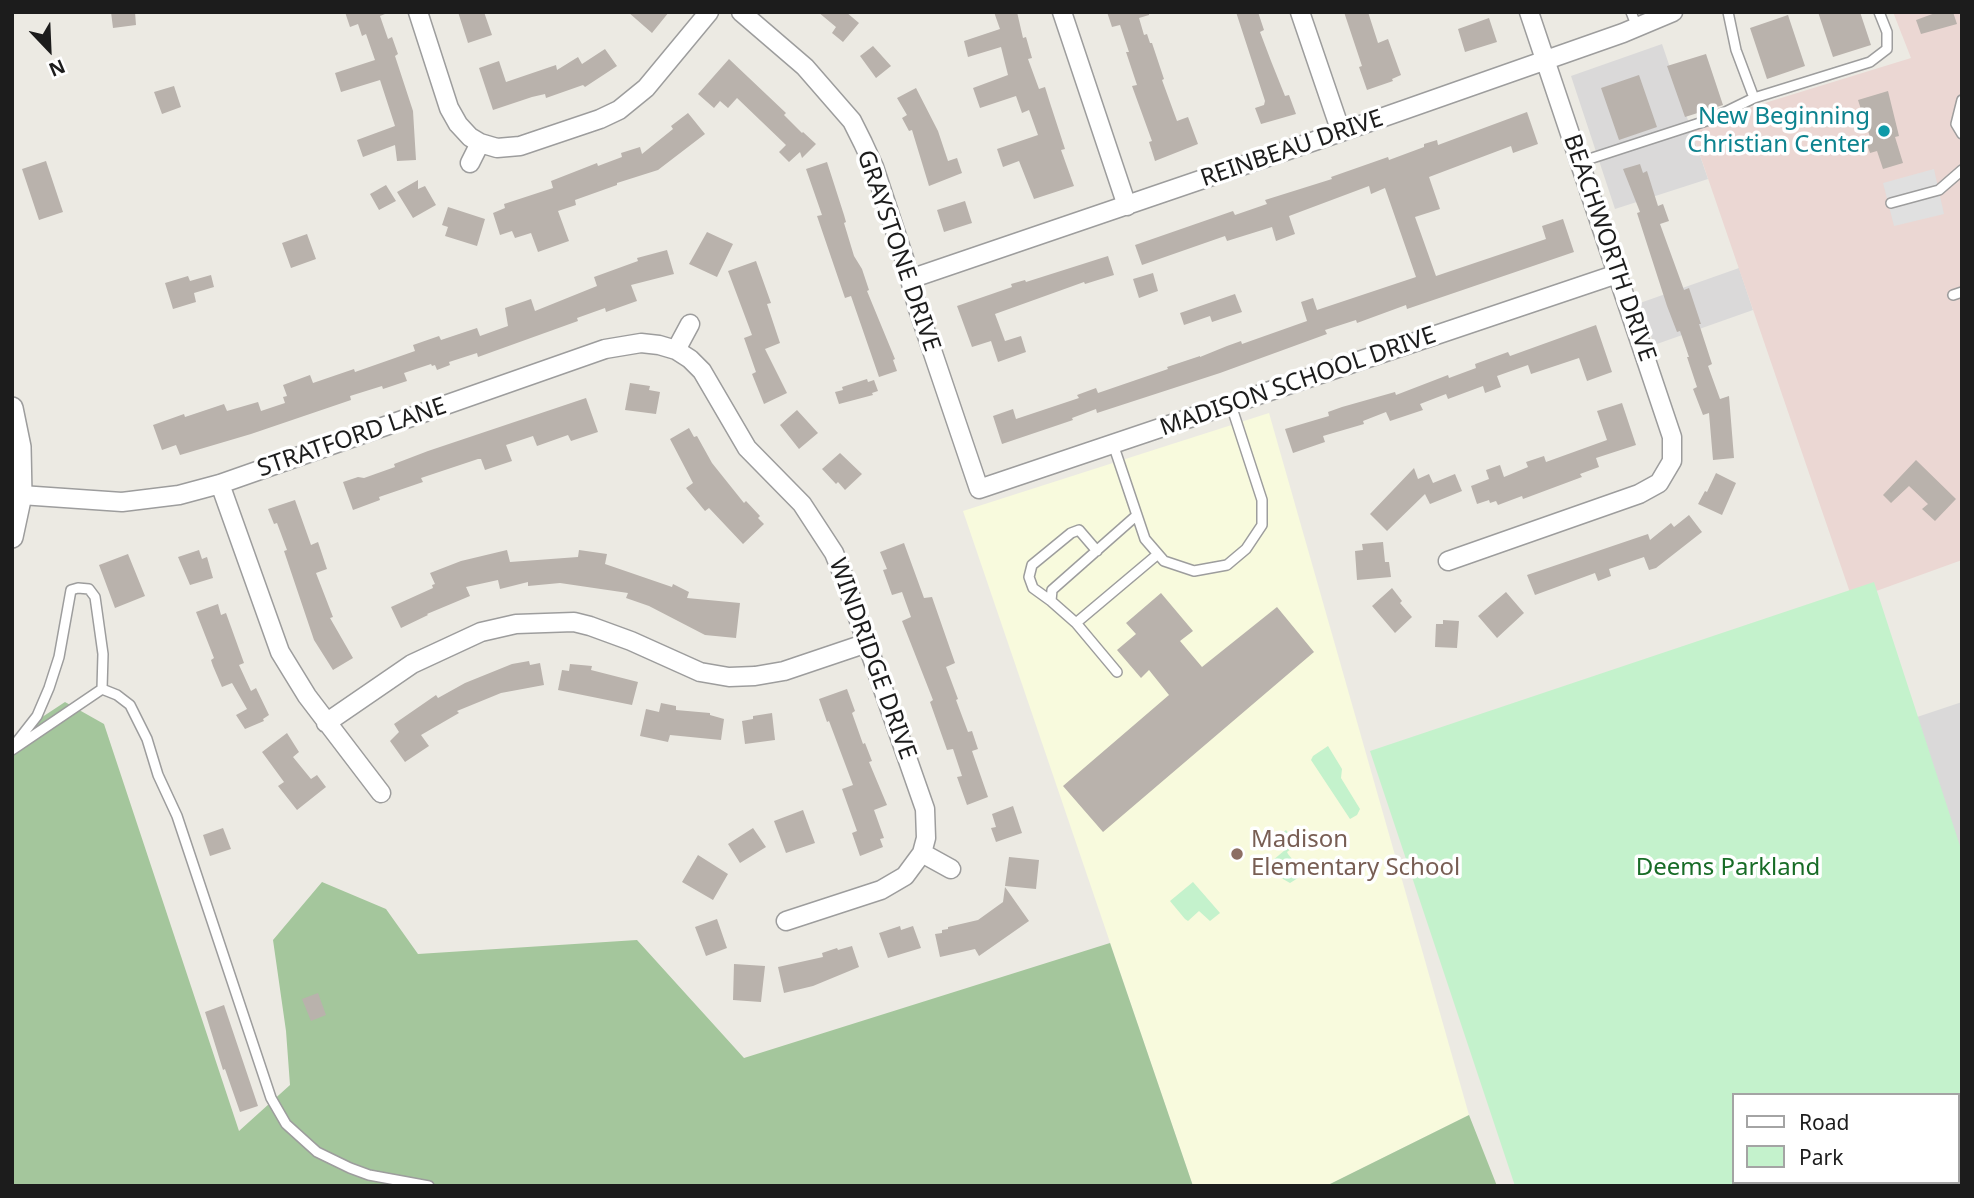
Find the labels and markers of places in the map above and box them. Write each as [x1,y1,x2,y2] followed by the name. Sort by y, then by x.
[1687,103,1870,159] place label: New Beginning Christian Center
[1876,123,1892,139] marker: New Beginning Christian Center
[1251,826,1460,882] place label: Madison Elementary School
[1229,846,1245,862] marker: Madison Elementary School

